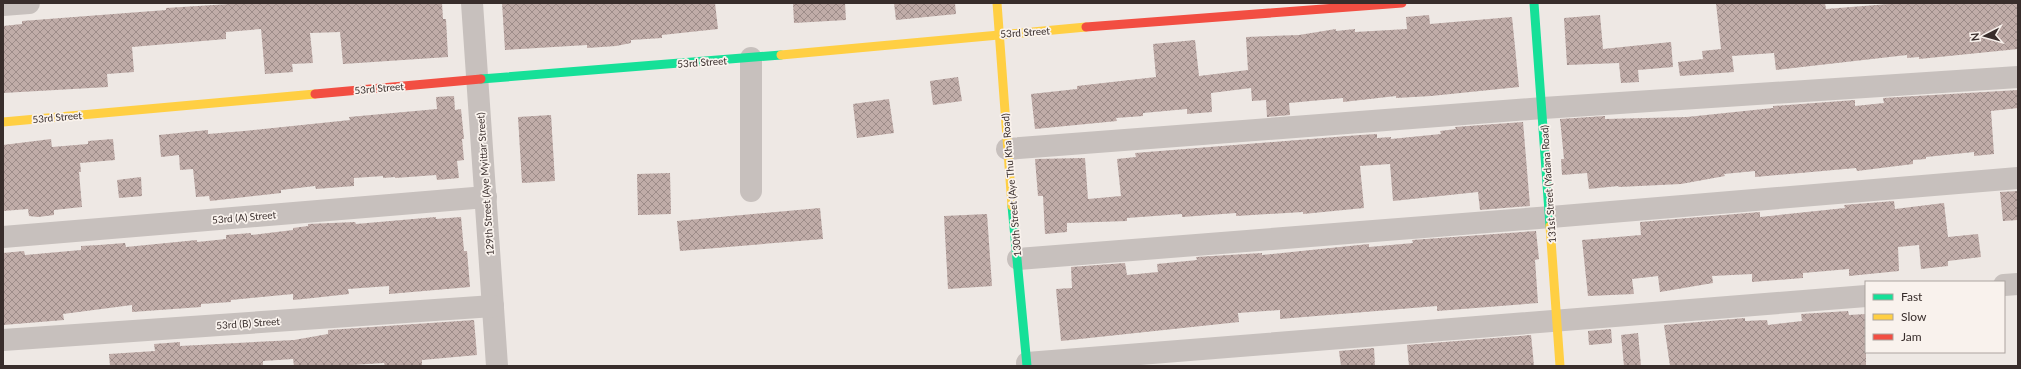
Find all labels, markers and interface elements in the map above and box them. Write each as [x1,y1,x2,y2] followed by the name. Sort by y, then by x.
[1965,16,2005,56] north arrow
[1000,24,1051,40] street label: 53rd Street
[1968,32,1981,42] text: N
[677,54,728,70] street label: 53rd Street
[354,80,405,96] street label: 53rd Street
[32,109,83,125] street label: 53rd Street
[474,112,496,256] street label: 129th Street (Aye Myittar Street)
[999,113,1023,257] street label: 130th Street (Aye Thu Kha Road)
[1538,124,1558,243] street label: 131st Street (Yadana Road)
[211,208,277,226] street label: 53rd (A) Street
[1865,281,2005,353] legend
[1901,289,1923,304] text: Fast
[1901,309,1927,324] text: Slow
[216,315,281,331] street label: 53rd (B) Street
[1901,329,1922,344] text: Jam

